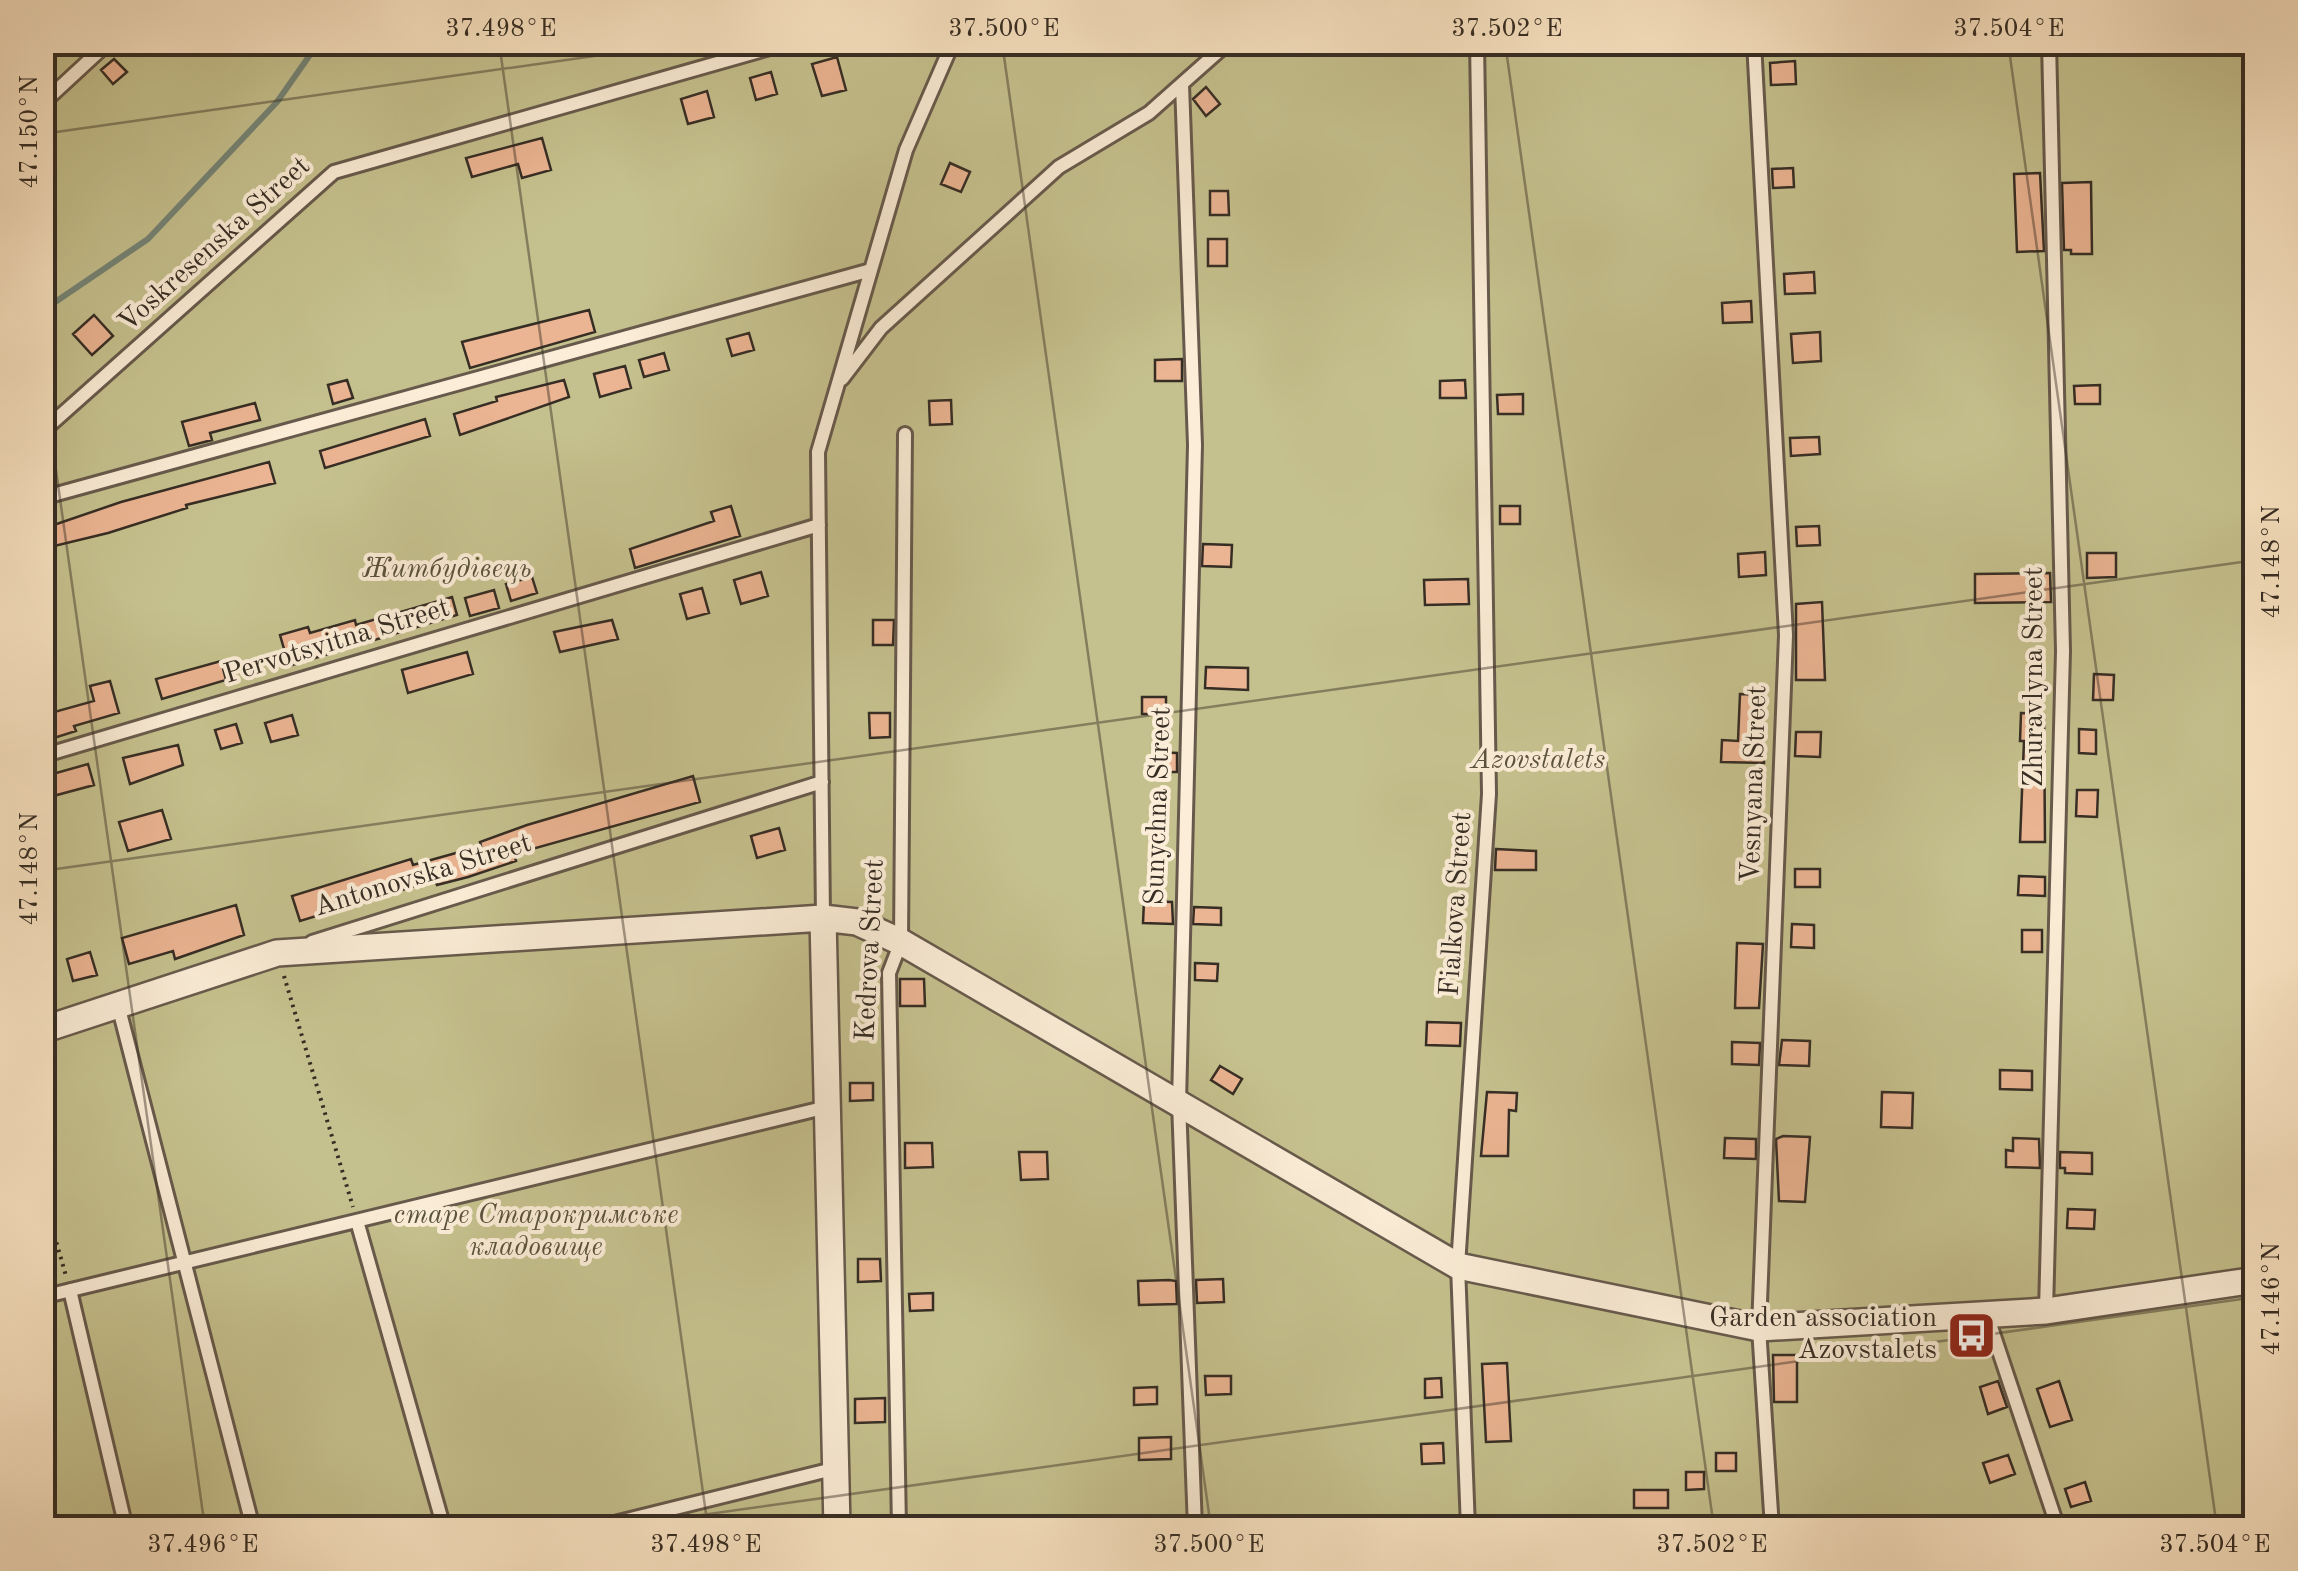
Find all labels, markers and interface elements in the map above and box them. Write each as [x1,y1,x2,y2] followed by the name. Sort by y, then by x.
[445,17,557,42] text: 37.498°E
[948,17,1060,42] text: 37.500°E
[1451,17,1563,42] text: 37.502°E
[1953,17,2065,42] text: 37.504°E
[18,75,43,189] text: 47.150°N
[114,152,316,338] street label: Voskresenska Street
[2260,505,2285,619] text: 47.148°N
[362,556,532,584] park label: Житбудівець
[2021,566,2049,788] street label: Zhuravlyna Street
[221,594,453,690] street label: Pervotsvitna Street
[1738,685,1772,883] street label: Vesnyana Street
[1142,706,1176,906] street label: Sunychna Street
[1469,747,1605,775] park label: Azovstalets
[1437,811,1477,997] street label: Fialkova Street
[18,812,43,926] text: 47.148°N
[311,830,535,922] street label: Antonovska Street
[852,858,890,1042] street label: Kedrova Street
[394,1202,678,1262] park label: старе Старокримське кладовище
[2260,1242,2285,1356] text: 47.146°N
[1709,1305,1937,1365] place label: Garden association Azovstalets
[1946,1309,1998,1361] bus stop icon: Garden association Azovstalets
[147,1533,259,1558] text: 37.496°E
[650,1533,762,1558] text: 37.498°E
[1153,1533,1265,1558] text: 37.500°E
[1656,1533,1768,1558] text: 37.502°E
[2159,1533,2271,1558] text: 37.504°E

